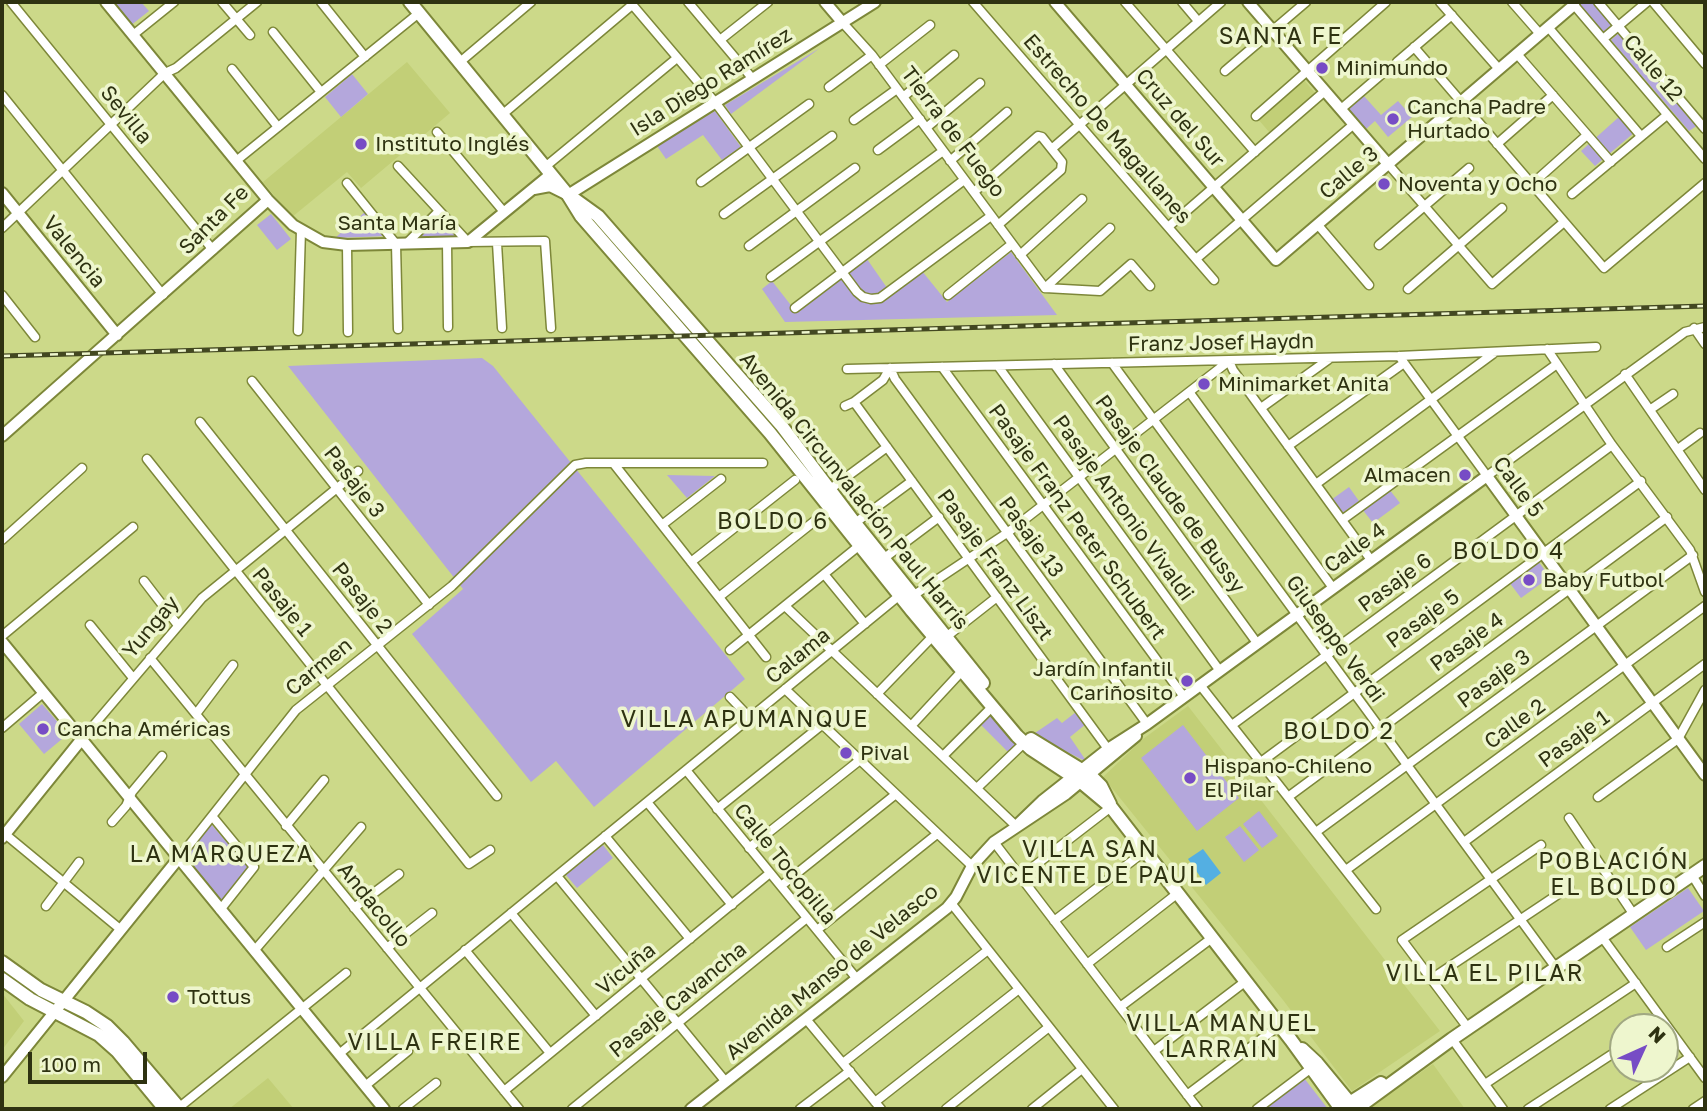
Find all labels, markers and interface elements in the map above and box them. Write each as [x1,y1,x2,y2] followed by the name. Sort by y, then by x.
[626,22,796,142] street label: Isla Diego Ramírez
[1220,23,1342,51] district label: SANTA FE
[1018,29,1196,229] street label: Estrecho De Magallanes
[1618,30,1688,106] street label: Calle 12
[1336,55,1448,81] place label: Minimundo
[1314,60,1330,76] marker: Minimundo
[896,62,1010,202] street label: Tierra de Fuego
[1130,63,1230,173] street label: Cruz del Sur
[95,81,157,149] street label: Sevilla
[1407,94,1546,144] place label: Cancha Padre Hurtado
[1385,111,1401,127] marker: Cancha Padre Hurtado
[375,131,529,157] place label: Instituto Inglés
[353,136,369,152] marker: Instituto Inglés
[1314,141,1384,205] street label: Calle 3
[1398,171,1557,197] place label: Noventa y Ocho
[1376,176,1392,192] marker: Noventa y Ocho
[174,180,254,260] street label: Santa Fe
[337,210,457,236] street label: Santa María
[37,211,111,293] street label: Valencia
[1128,329,1314,357] street label: Franz Josef Haydn
[734,347,974,635] street label: Avenida Circunvalación Paul Harris
[1218,371,1389,397] place label: Minimarket Anita
[1196,376,1212,392] marker: Minimarket Anita
[1090,390,1250,598] street label: Pasaje Claude de Bussy
[983,399,1171,645] street label: Pasaje Franz Peter Schubert
[1047,410,1199,606] street label: Pasaje Antonio Vivaldi
[318,441,390,523] street label: Pasaje 3
[1488,452,1548,522] street label: Calle 5
[1364,462,1451,488] place label: Almacen
[1457,467,1473,483] marker: Almacen
[932,484,1058,646] street label: Pasaje Franz Liszt
[993,492,1069,582] street label: Pasaje 13
[718,508,828,536] district label: BOLDO 6
[1319,517,1391,579] street label: Calle 4
[1454,538,1564,566] district label: BOLDO 4
[1354,548,1436,618] street label: Pasaje 6
[326,557,398,639] street label: Pasaje 2
[247,562,317,642] street label: Pasaje 1
[1543,567,1664,593] place label: Baby Futbol
[1280,570,1390,708] street label: Giuseppe Verdi
[1521,572,1537,588] marker: Baby Futbol
[1382,584,1464,654] street label: Pasaje 5
[118,591,184,663] street label: Yungay
[1426,607,1508,677] street label: Pasaje 4
[761,623,835,689] street label: Calama
[281,633,357,701] street label: Carmen
[1453,644,1535,714] street label: Pasaje 3
[1033,656,1173,706] place label: Jardín Infantil Cariñosito
[1179,673,1195,689] marker: Jardín Infantil Cariñosito
[1480,694,1550,754] street label: Calle 2
[1534,705,1614,773] street label: Pasaje 1
[623,706,867,734] district label: VILLA APUMANQUE
[57,716,231,742] place label: Cancha Américas
[1284,718,1394,746] district label: BOLDO 2
[35,721,51,737] marker: Cancha Américas
[860,740,909,766] place label: Pival
[838,745,854,761] marker: Pival
[1204,753,1372,803] place label: Hispano-Chileno El Pilar
[1182,770,1198,786] marker: Hispano-Chileno El Pilar
[729,798,841,930] street label: Calle Tocopilla
[978,836,1202,890] district label: VILLA SAN VICENTE DE PAUL
[131,841,313,869] district label: LA MARQUEZA
[1539,848,1689,902] district label: POBLACIÓN EL BOLDO
[332,858,416,952] street label: Andacollo
[721,879,943,1065] street label: Avenida Manso de Velasco
[604,937,752,1063] street label: Pasaje Cavancha
[591,938,661,1000] street label: Vicuña
[1387,960,1583,988] district label: VILLA EL PILAR
[187,984,251,1010] place label: Tottus
[165,989,181,1005] marker: Tottus
[1128,1010,1316,1064] district label: VILLA MANUEL LARRAIN
[1609,1013,1679,1083] north arrow
[1645,1021,1671,1047] text: N
[349,1029,521,1057] district label: VILLA FREIRE
[32,1038,150,1082] scale bar
[41,1051,101,1077] text: 100 m

